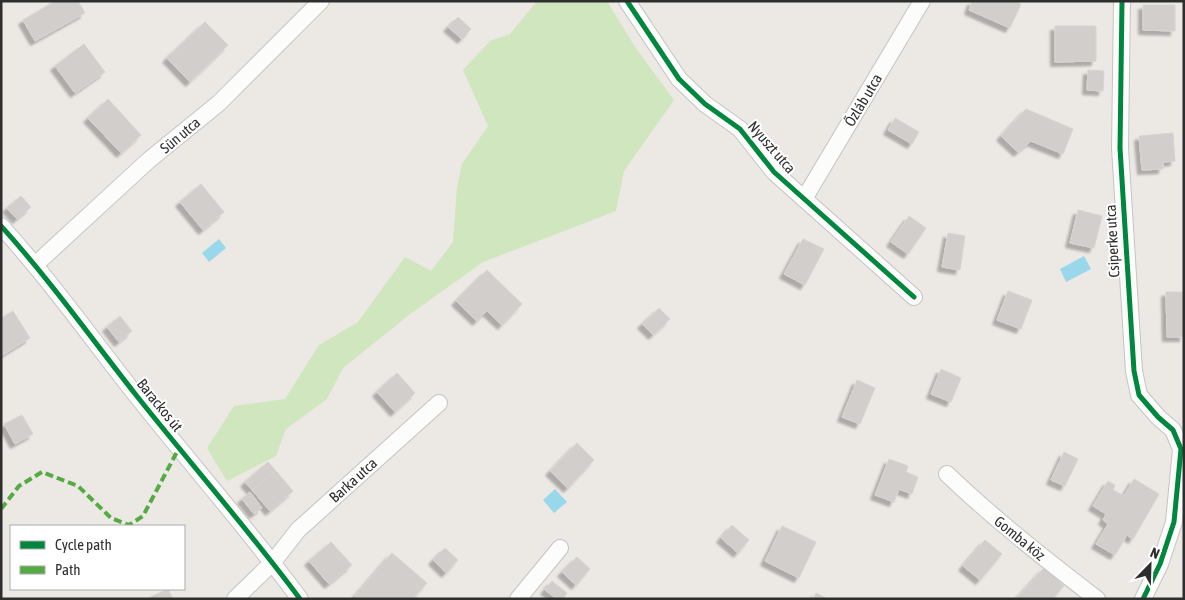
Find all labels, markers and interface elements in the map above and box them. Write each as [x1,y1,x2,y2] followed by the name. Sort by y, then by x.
[841,71,885,129] street label: Őzláb utca
[157,113,203,157] street label: Sün utca
[745,118,799,176] street label: Nyuszt utca
[1102,204,1122,278] street label: Csiperke utca
[134,375,186,435] street label: Barackos út
[326,454,380,506] street label: Barka utca
[991,512,1049,564] street label: Gomba köz
[10,525,185,590] legend
[55,536,112,553] text: Cycle path
[1125,540,1175,590] north arrow
[1148,544,1162,562] text: N
[55,561,81,578] text: Path

